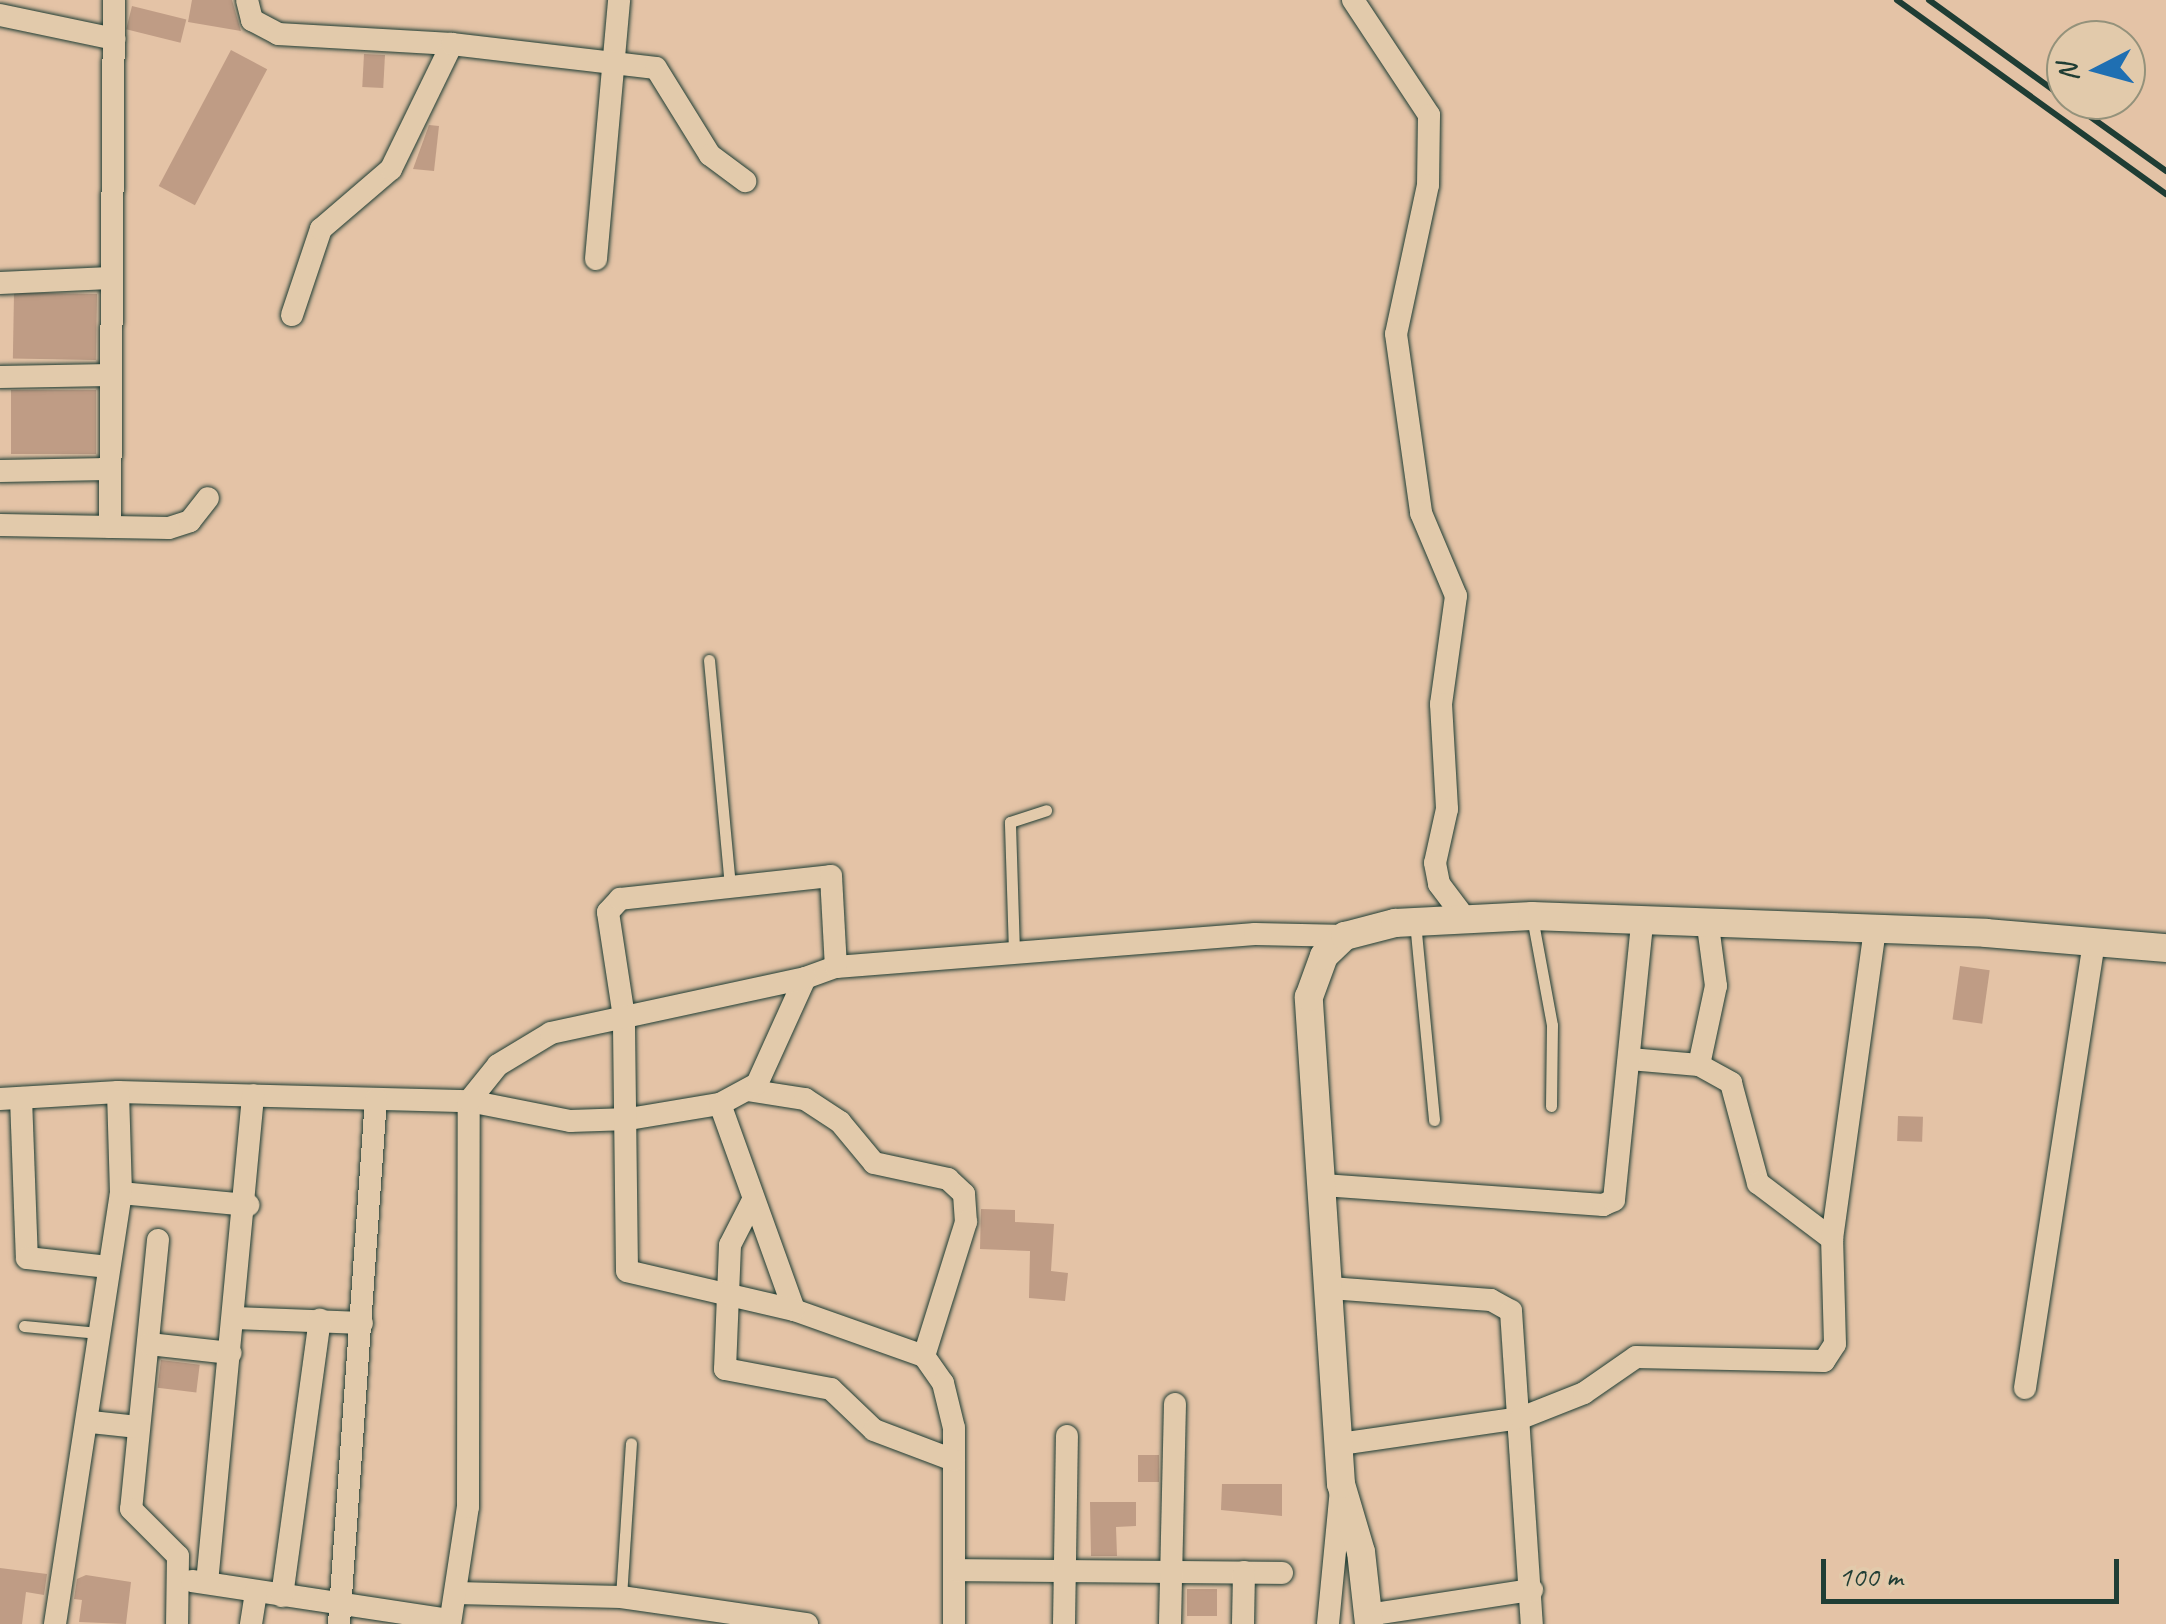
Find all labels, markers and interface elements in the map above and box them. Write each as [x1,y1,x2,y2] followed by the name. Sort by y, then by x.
[2046,20,2146,120] north arrow
[2049,63,2086,83] text: N
[1826,1539,2124,1601] scale bar
[1838,1557,1903,1595] text: 100 m

